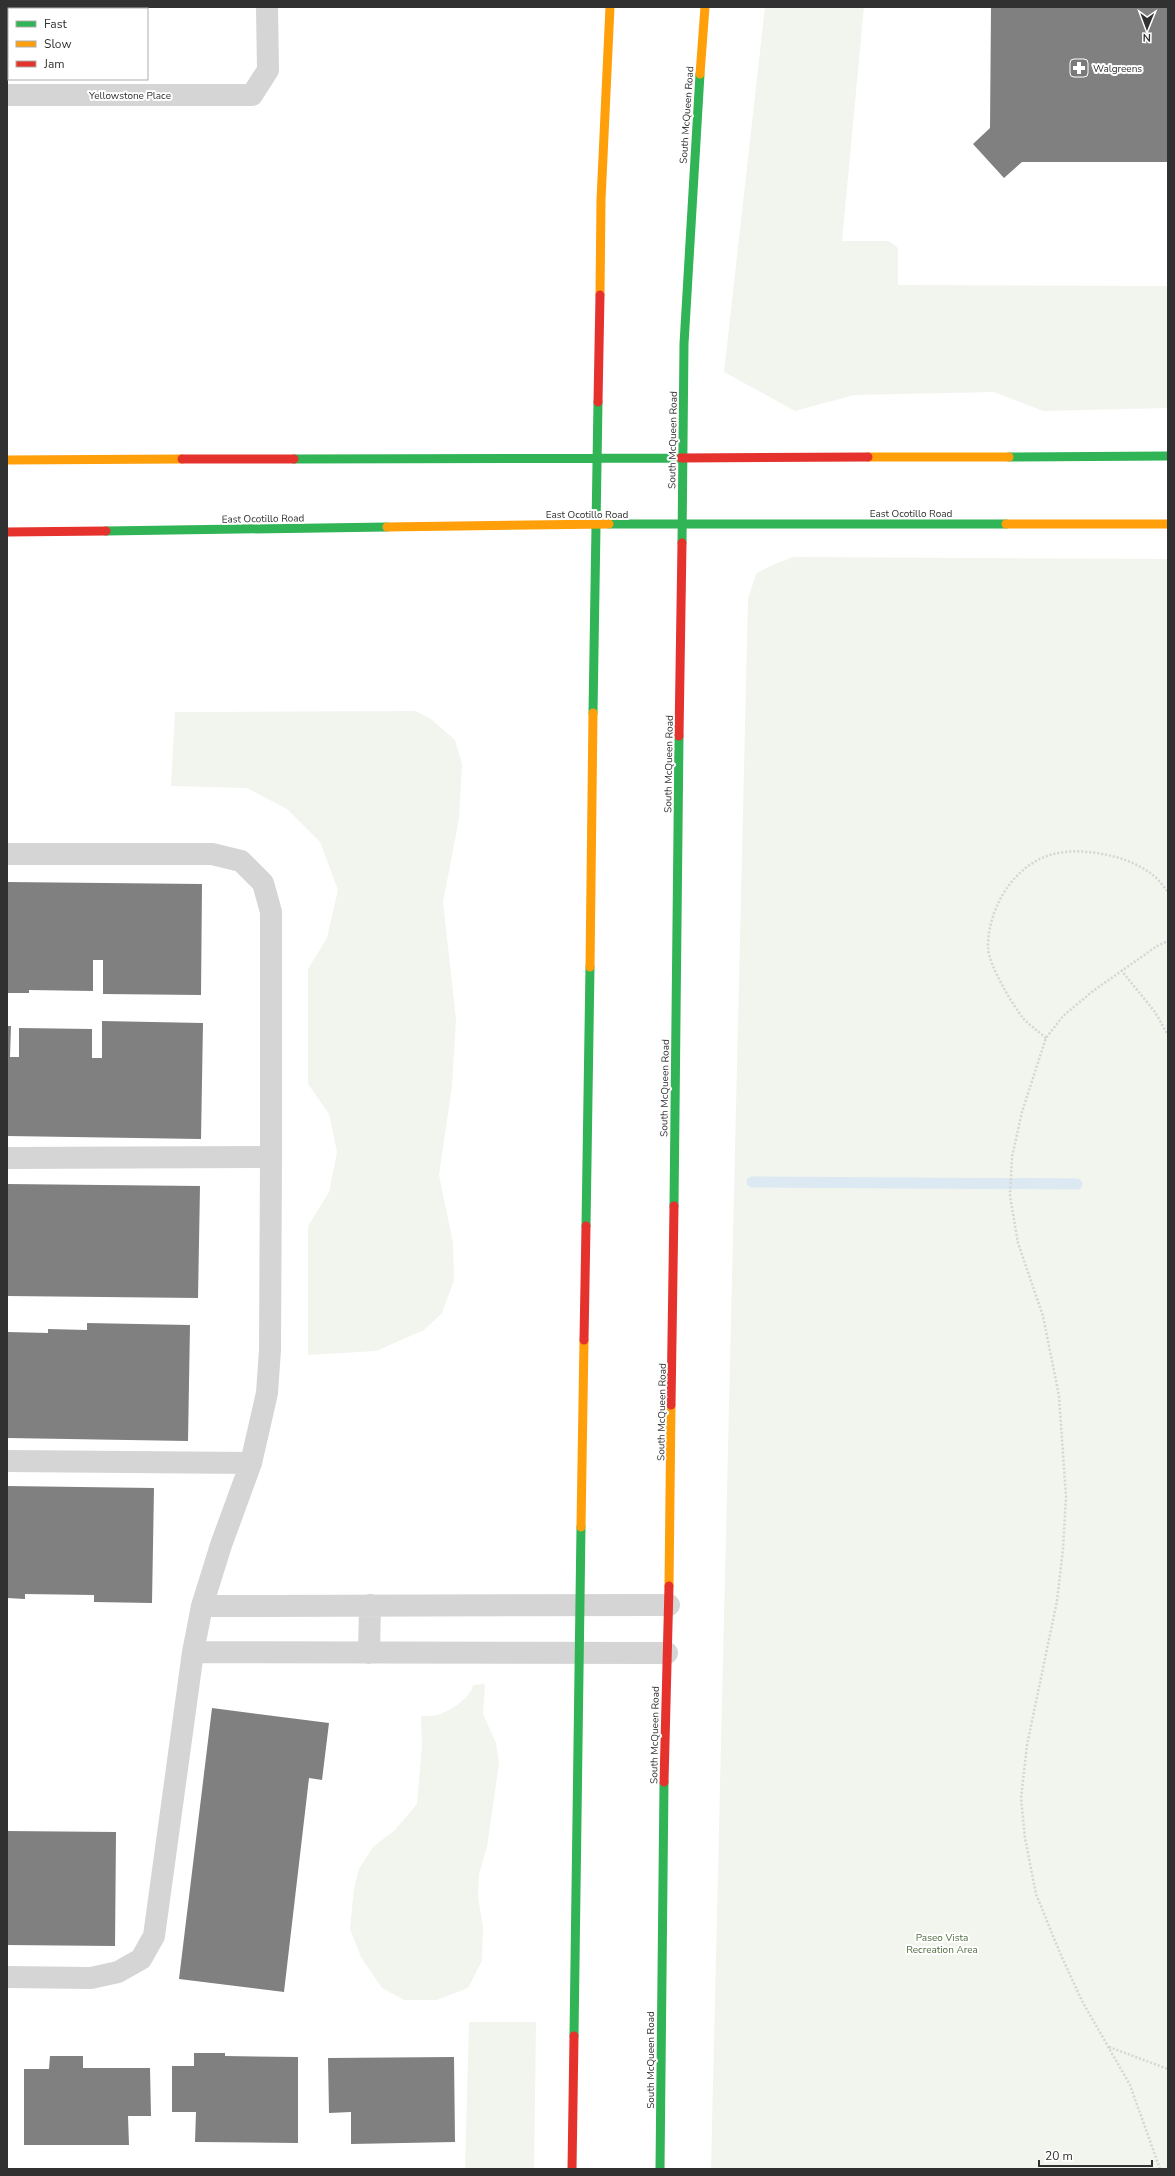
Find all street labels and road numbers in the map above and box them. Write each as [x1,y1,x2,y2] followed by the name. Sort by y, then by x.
[677,66,697,164] street label: South McQueen Road
[88,89,171,103] street label: Yellowstone Place
[665,391,681,489] street label: South McQueen Road
[870,507,953,521] street label: East Ocotillo Road
[546,508,629,522] street label: East Ocotillo Road
[222,511,305,527] street label: East Ocotillo Road
[661,715,677,813] street label: South McQueen Road
[657,1039,673,1137] street label: South McQueen Road
[654,1363,670,1461] street label: South McQueen Road
[647,1686,663,1784] street label: South McQueen Road
[644,2011,658,2109] street label: South McQueen Road

